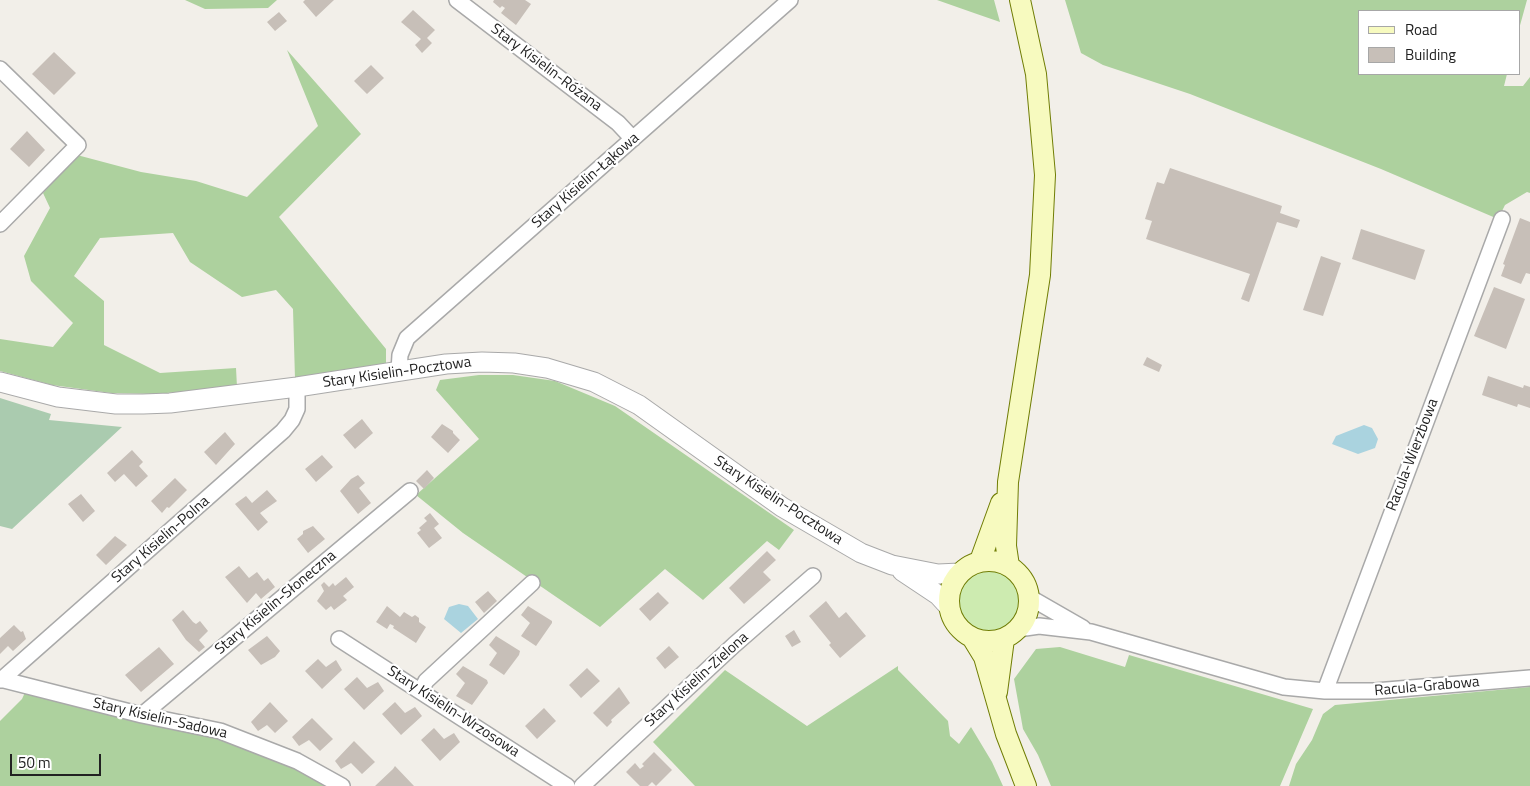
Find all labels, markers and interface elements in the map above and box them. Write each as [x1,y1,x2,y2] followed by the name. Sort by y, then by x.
[1358,10,1520,75] legend
[1405,18,1437,41] text: Road
[487,20,605,116] street label: Stary Kisielin-Różana
[1405,43,1456,66] text: Building
[529,130,643,232] street label: Stary Kisielin-Łąkowa
[322,354,472,392] street label: Stary Kisielin-Pocztowa
[1383,396,1443,514] street label: Racula-Wierzbowa
[710,453,846,549] street label: Stary Kisielin-Pocztowa
[109,493,213,587] street label: Stary Kisielin-Polna
[212,547,340,659] street label: Stary Kisielin-Słoneczna
[642,629,752,731] street label: Stary Kisielin-Zielona
[384,663,522,761] street label: Stary Kisielin-Wrzosowa
[1374,673,1480,701] street label: Racula-Grabowa
[91,695,229,743] street label: Stary Kisielin-Sadowa
[12,744,104,776] scale bar
[18,751,51,774] text: 50 m

